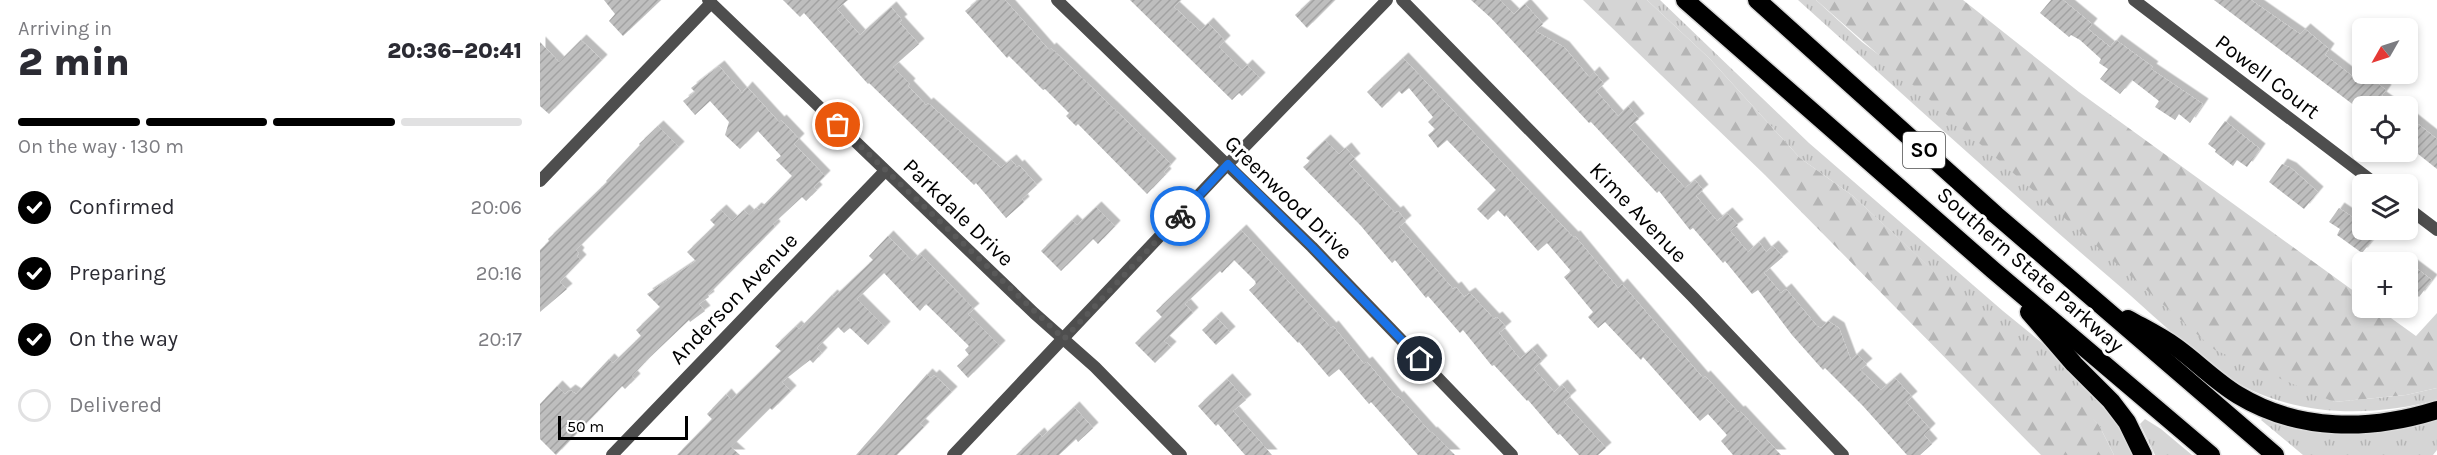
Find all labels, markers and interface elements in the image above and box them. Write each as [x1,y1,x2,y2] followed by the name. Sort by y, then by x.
[18,17,112,40] text: Arriving in
[2352,18,2418,84] north arrow
[2352,18,2418,318] map controls
[2210,29,2325,125] street label: Powell Court
[387,38,522,64] text: 20:36–20:41
[18,39,130,85] text: 2 min
[2352,96,2418,162] button: locate
[812,99,863,150] pin
[821,108,854,141] icon: bag
[1219,130,1358,265] street label: Greenwood Drive
[1903,132,1945,168] road number: SO
[18,135,184,158] text: On the way · 130 m
[898,153,1019,272] street label: Parkdale Drive
[1584,157,1693,268] street label: Kime Avenue
[2352,174,2418,240] button: layers
[1931,181,2129,358] street label: Southern State Parkway
[1150,186,1210,246] courier
[18,191,51,224] icon: check
[69,194,175,220] text: Confirmed
[471,196,522,219] text: 20:06
[1164,200,1197,233] icon: bike
[664,228,803,370] street label: Anderson Avenue
[2352,252,2418,318] button: +
[18,257,51,290] icon: check
[69,260,166,286] text: Preparing
[476,262,522,285] text: 20:16
[18,323,51,356] icon: check
[69,326,178,352] text: On the way
[478,328,522,351] text: 20:17
[1394,333,1445,384] pin
[1403,342,1436,375] icon: home
[69,392,162,418] text: Delivered
[558,413,688,440] scale bar
[567,417,604,436] text: 50 m

